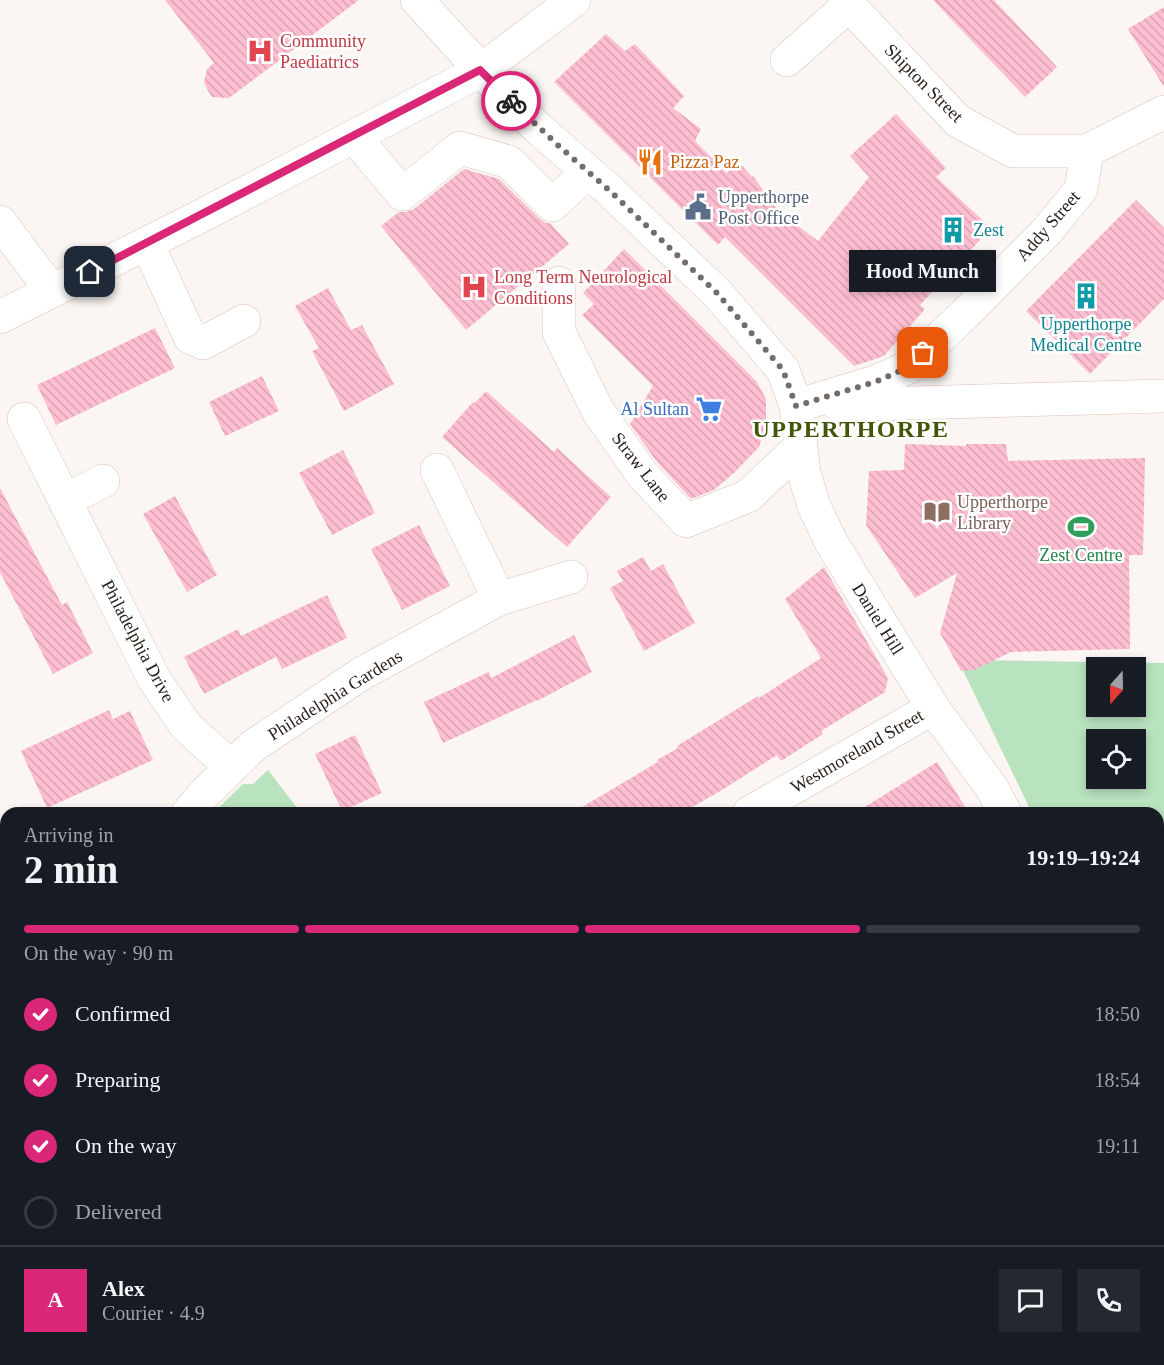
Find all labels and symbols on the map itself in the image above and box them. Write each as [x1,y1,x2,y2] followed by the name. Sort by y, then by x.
[280,31,366,72] place label: Community Paediatrics
[245,36,275,66] hospital icon: Community Paediatrics
[881,40,967,126] street label: Shipton Street
[481,71,541,131] courier
[635,147,665,177] restaurant icon: Pizza Paz
[670,152,739,172] place label: Pizza Paz
[718,187,809,228] place label: Upperthorpe Post Office
[1012,187,1084,265] street label: Addy Street
[683,192,713,222] public building icon: Upperthorpe Post Office
[938,215,968,245] building icon: Zest
[973,220,1004,240] place label: Zest
[64,246,115,297] pin
[850,251,996,293] callout: Hood Munch
[494,267,672,308] place label: Long Term Neurological Conditions
[459,272,489,302] hospital icon: Long Term Neurological Conditions
[1071,281,1101,311] building icon: Upperthorpe Medical Centre
[1030,314,1142,355] place label: Upperthorpe Medical Centre
[897,327,948,378] pin
[694,394,724,424] supermarket icon: Al Sultan
[620,399,689,419] place label: Al Sultan
[753,416,950,442] district label: UPPERTHORPE
[608,428,674,506] street label: Straw Lane
[957,492,1048,533] place label: Upperthorpe Library
[922,497,952,527] library icon: Upperthorpe Library
[1066,512,1096,542] sports icon: Zest Centre
[1039,545,1123,565] place label: Zest Centre
[97,576,179,706] street label: Philadelphia Drive
[848,580,908,658] street label: Daniel Hill
[264,646,406,744] street label: Philadelphia Gardens
[1086,657,1146,717] north arrow
[787,705,927,797] street label: Westmoreland Street

